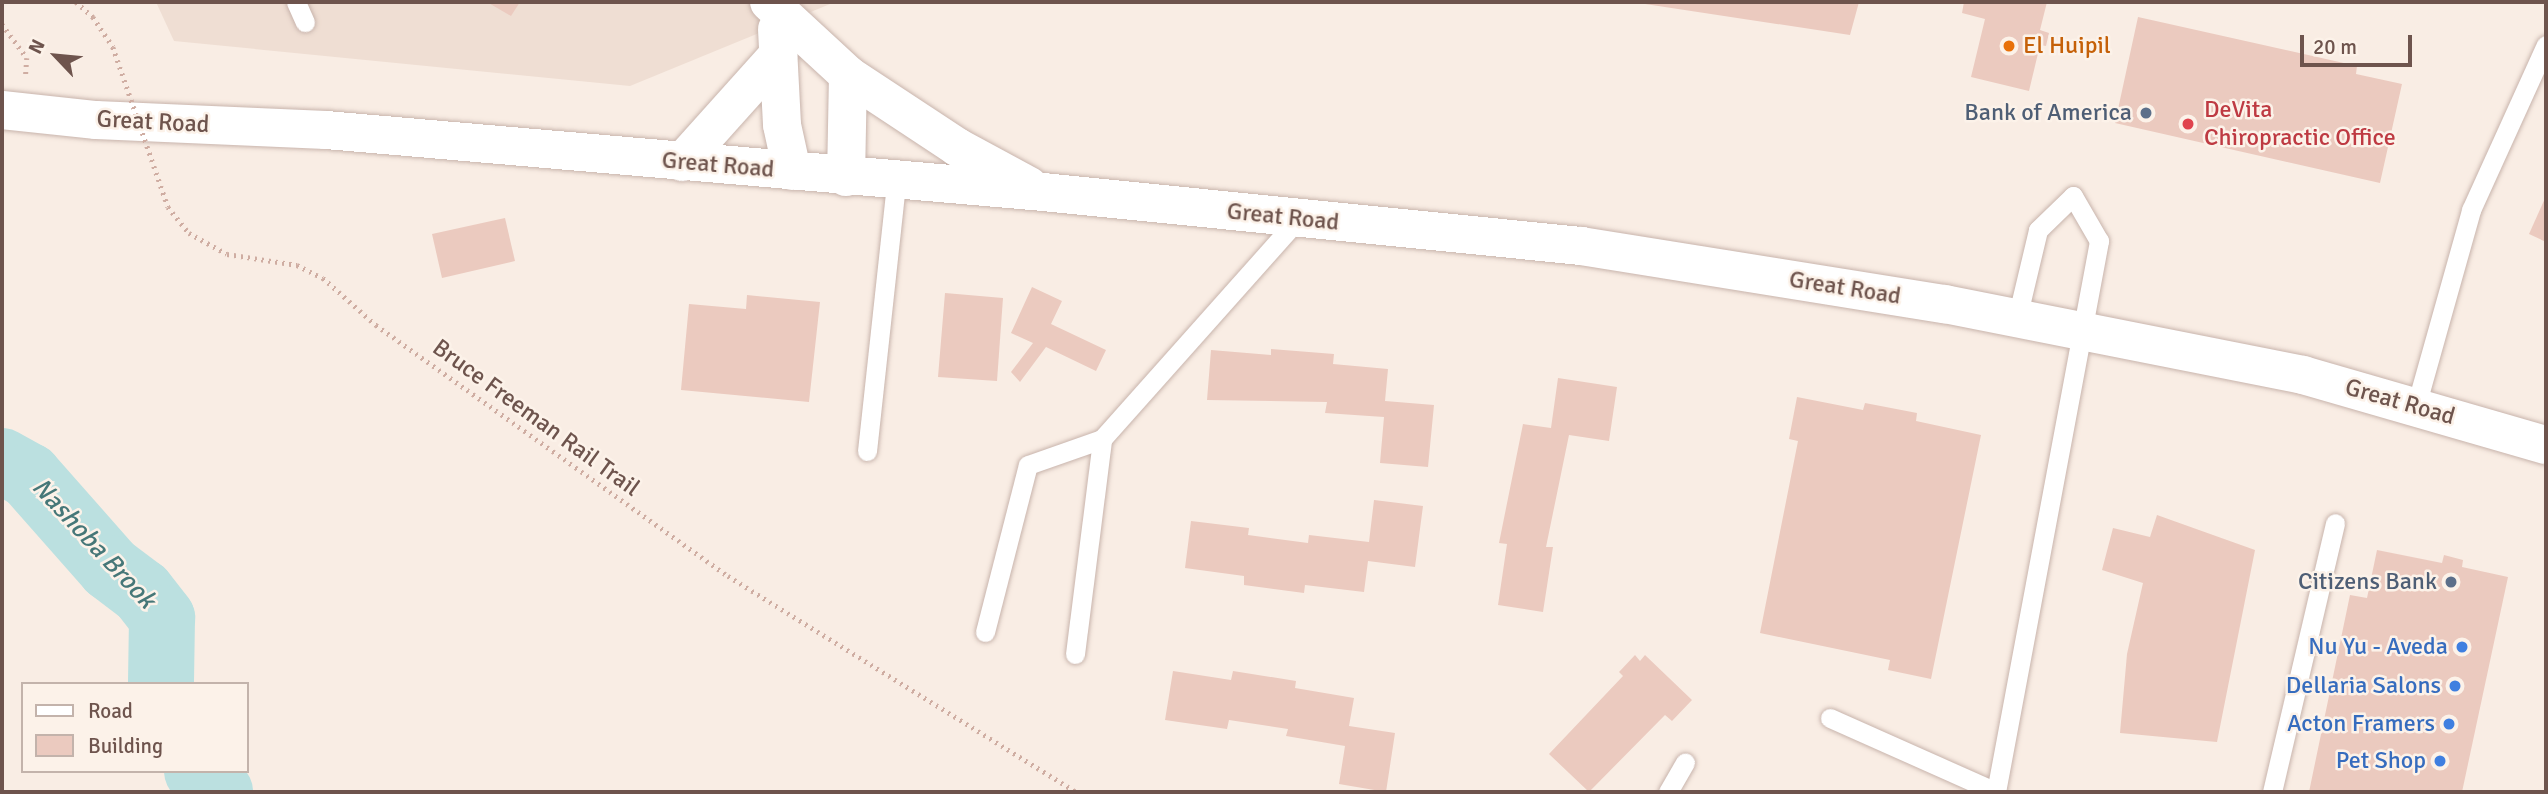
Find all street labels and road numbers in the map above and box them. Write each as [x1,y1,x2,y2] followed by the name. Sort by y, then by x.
[96,105,210,139] street label: Great Road
[661,146,775,184] street label: Great Road
[1225,197,1341,237] street label: Great Road
[1787,265,1903,311] street label: Great Road
[427,333,645,503] street label: Bruce Freeman Rail Trail
[2342,373,2458,431] street label: Great Road

